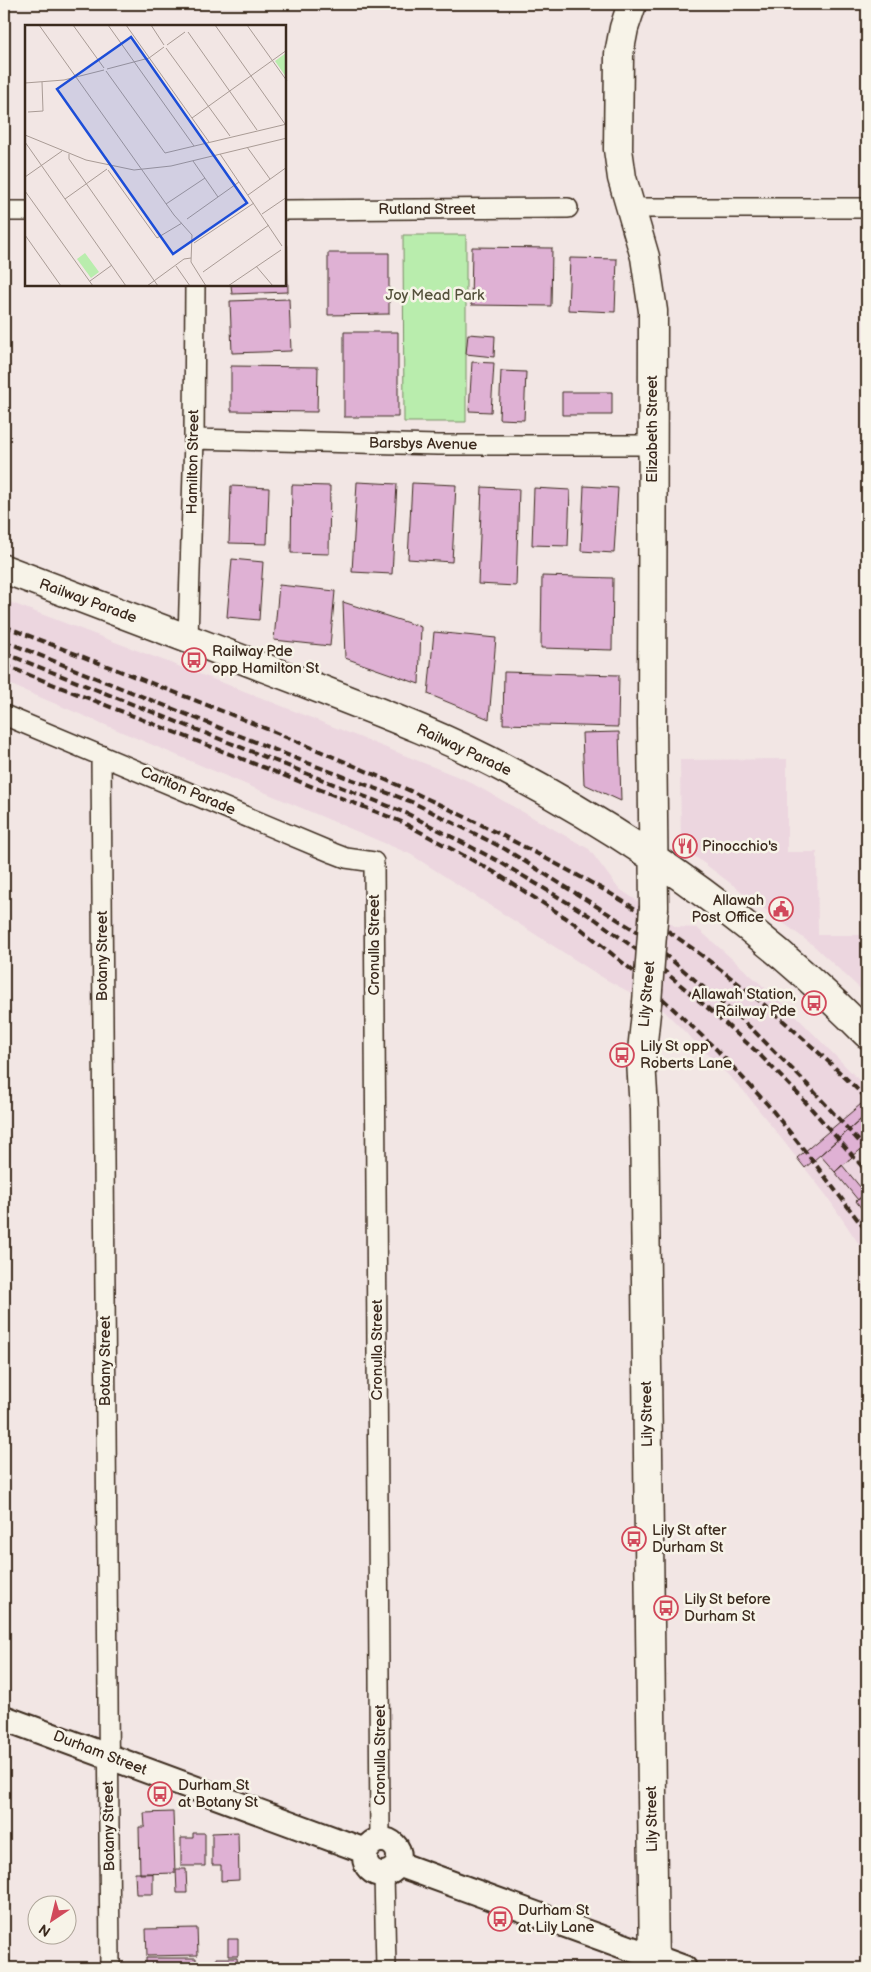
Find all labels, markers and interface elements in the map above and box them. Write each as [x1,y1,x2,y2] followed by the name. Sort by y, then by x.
[25,25,286,286] inset map
[378,200,476,219] street label: Rutland Street
[386,286,485,305] park label: Joy Mead Park
[643,375,662,483] street label: Elizabeth Street
[183,409,203,515] street label: Hamilton Street
[369,434,477,454] street label: Barsbys Avenue
[36,575,140,628] street label: Railway Parade
[212,642,320,678] place label: Railway Pde opp Hamilton St
[181,647,207,673] bus stop icon: Railway Pde opp Hamilton St
[413,720,515,780] street label: Railway Parade
[138,762,239,820] street label: Carlton Parade
[672,833,698,859] restaurant icon: Pinocchio's
[702,837,778,856] place label: Pinocchio's
[692,891,764,927] place label: Allawah Post Office
[365,894,384,996] street label: Cronulla Street
[768,896,794,922] public building icon: Allawah Post Office
[93,910,112,1001] street label: Botany Street
[635,960,659,1028] street label: Lily Street
[692,985,796,1021] place label: Allawah Station, Railway Pde
[801,990,827,1016] bus stop icon: Allawah Station, Railway Pde
[640,1037,732,1073] place label: Lily St opp Roberts Lane
[609,1042,635,1068] bus stop icon: Lily St opp Roberts Lane
[368,1299,387,1401] street label: Cronulla Street
[96,1315,115,1406] street label: Botany Street
[637,1380,657,1447] street label: Lily Street
[652,1521,727,1557] place label: Lily St after Durham St
[621,1526,647,1552] bus stop icon: Lily St after Durham St
[684,1590,771,1626] place label: Lily St before Durham St
[653,1595,679,1621] bus stop icon: Lily St before Durham St
[371,1704,390,1806] street label: Cronulla Street
[50,1726,150,1780] street label: Durham Street
[178,1776,258,1812] place label: Durham St at Botany St
[99,1780,119,1871] street label: Botany Street
[147,1781,173,1807] bus stop icon: Durham St at Botany St
[642,1785,662,1852] street label: Lily Street
[28,1894,78,1944] north arrow
[518,1901,595,1937] place label: Durham St at Lily Lane
[487,1906,513,1932] bus stop icon: Durham St at Lily Lane
[36,1920,54,1940] text: N

